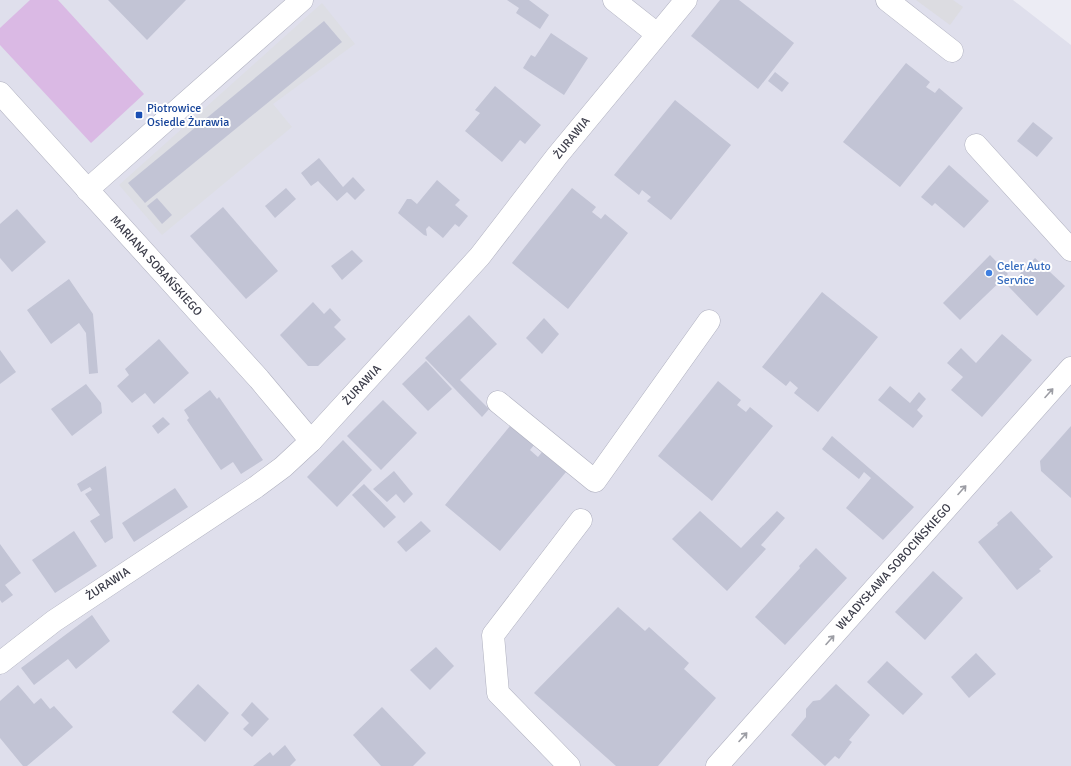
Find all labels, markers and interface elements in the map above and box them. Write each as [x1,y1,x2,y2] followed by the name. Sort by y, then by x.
[147,101,229,130] place label: Piotrowice Osiedle Żurawia
[134,110,144,120] marker: Piotrowice Osiedle Żurawia
[550,113,594,162] street label: ŻURAWIA
[107,213,205,319] street label: MARIANA SOBAŃSKIEGO
[997,259,1051,288] place label: Celer Auto Service
[984,268,994,278] marker: Celer Auto Service
[339,361,385,408] street label: ŻURAWIA
[1044,388,1053,398] one-way arrow
[958,485,967,495] one-way arrow
[833,501,955,633] street label: WŁADYSŁAWA SOBOCIŃSKIEGO
[83,564,134,604] street label: ŻURAWIA
[825,634,834,645] one-way arrow
[739,732,748,742] one-way arrow

